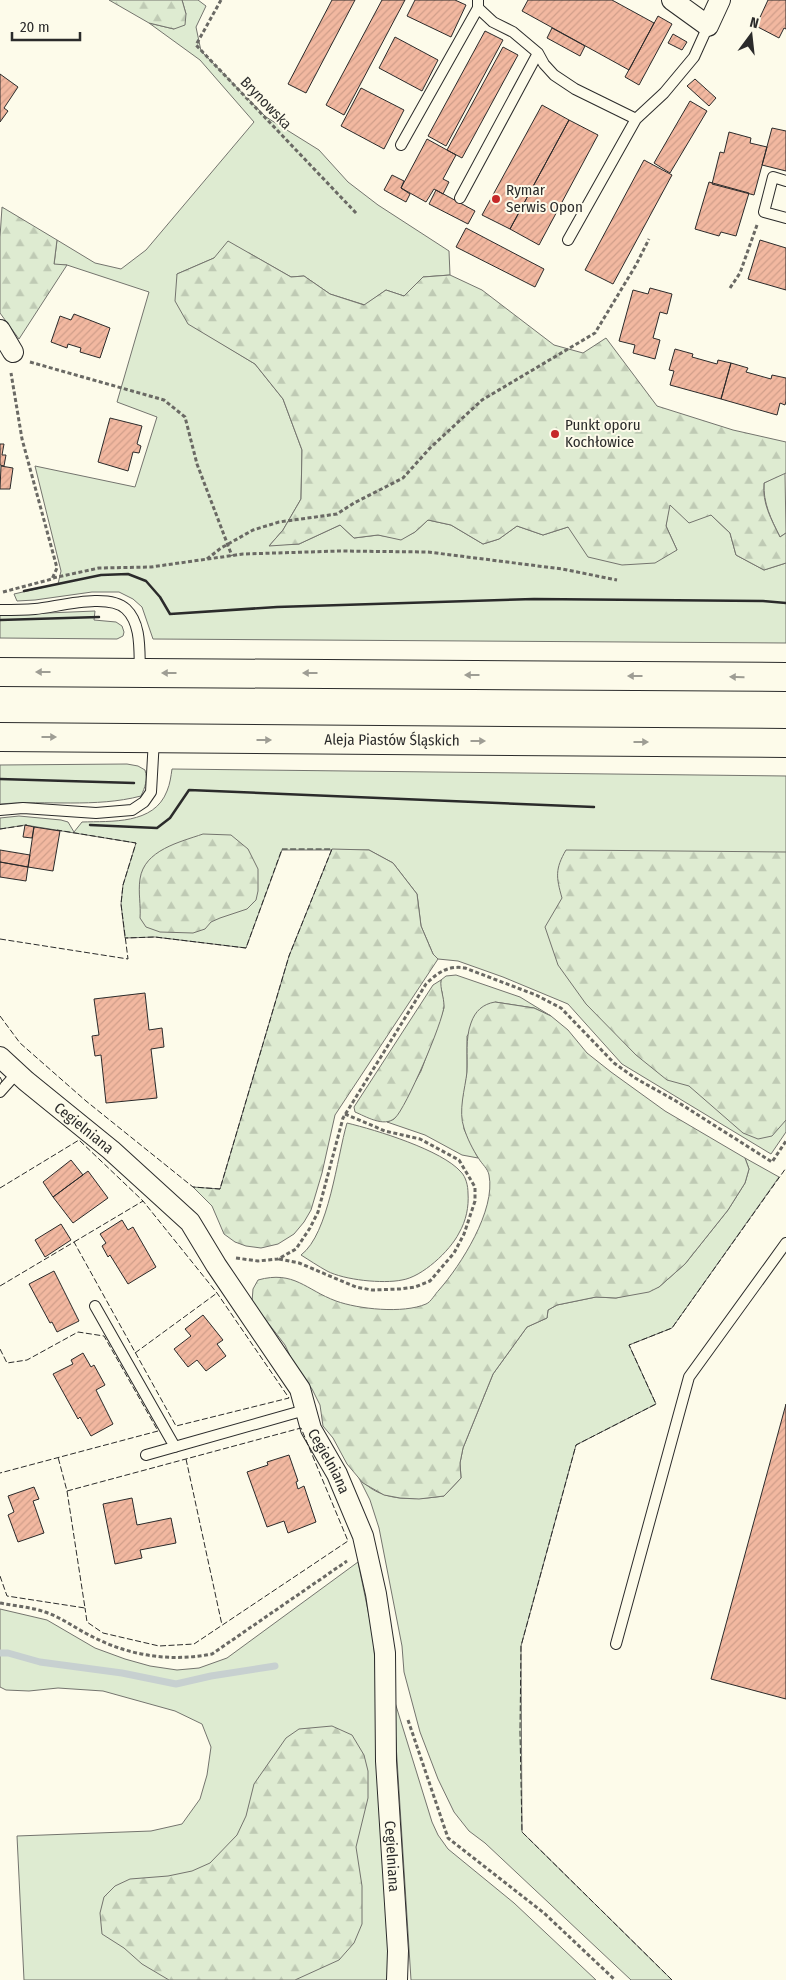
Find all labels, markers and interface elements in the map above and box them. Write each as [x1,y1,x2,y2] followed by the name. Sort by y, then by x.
[12,10,80,42] scale bar
[726,10,776,60] north arrow
[748,14,760,32] text: N
[20,18,50,36] text: 20 m
[237,73,295,133] street label: Brynowska
[506,181,583,216] place label: Rymar Serwis Opon
[490,193,502,205] marker: Rymar Serwis Opon
[565,416,641,451] place label: Punkt oporu Kochłowice
[549,428,561,440] marker: Punkt oporu Kochłowice
[35,668,51,676] one-way arrow
[160,669,176,677] one-way arrow
[302,669,318,677] one-way arrow
[464,670,480,678] one-way arrow
[627,672,643,680] one-way arrow
[729,673,745,681] one-way arrow
[324,730,460,750] street label: Aleja Piastów Śląskich
[41,733,57,741] one-way arrow
[256,736,272,744] one-way arrow
[470,737,486,745] one-way arrow
[633,738,649,746] one-way arrow
[51,1099,117,1157] street label: Cegielniana
[304,1425,353,1496] street label: Cegielniana
[381,1820,403,1892] street label: Cegielniana

